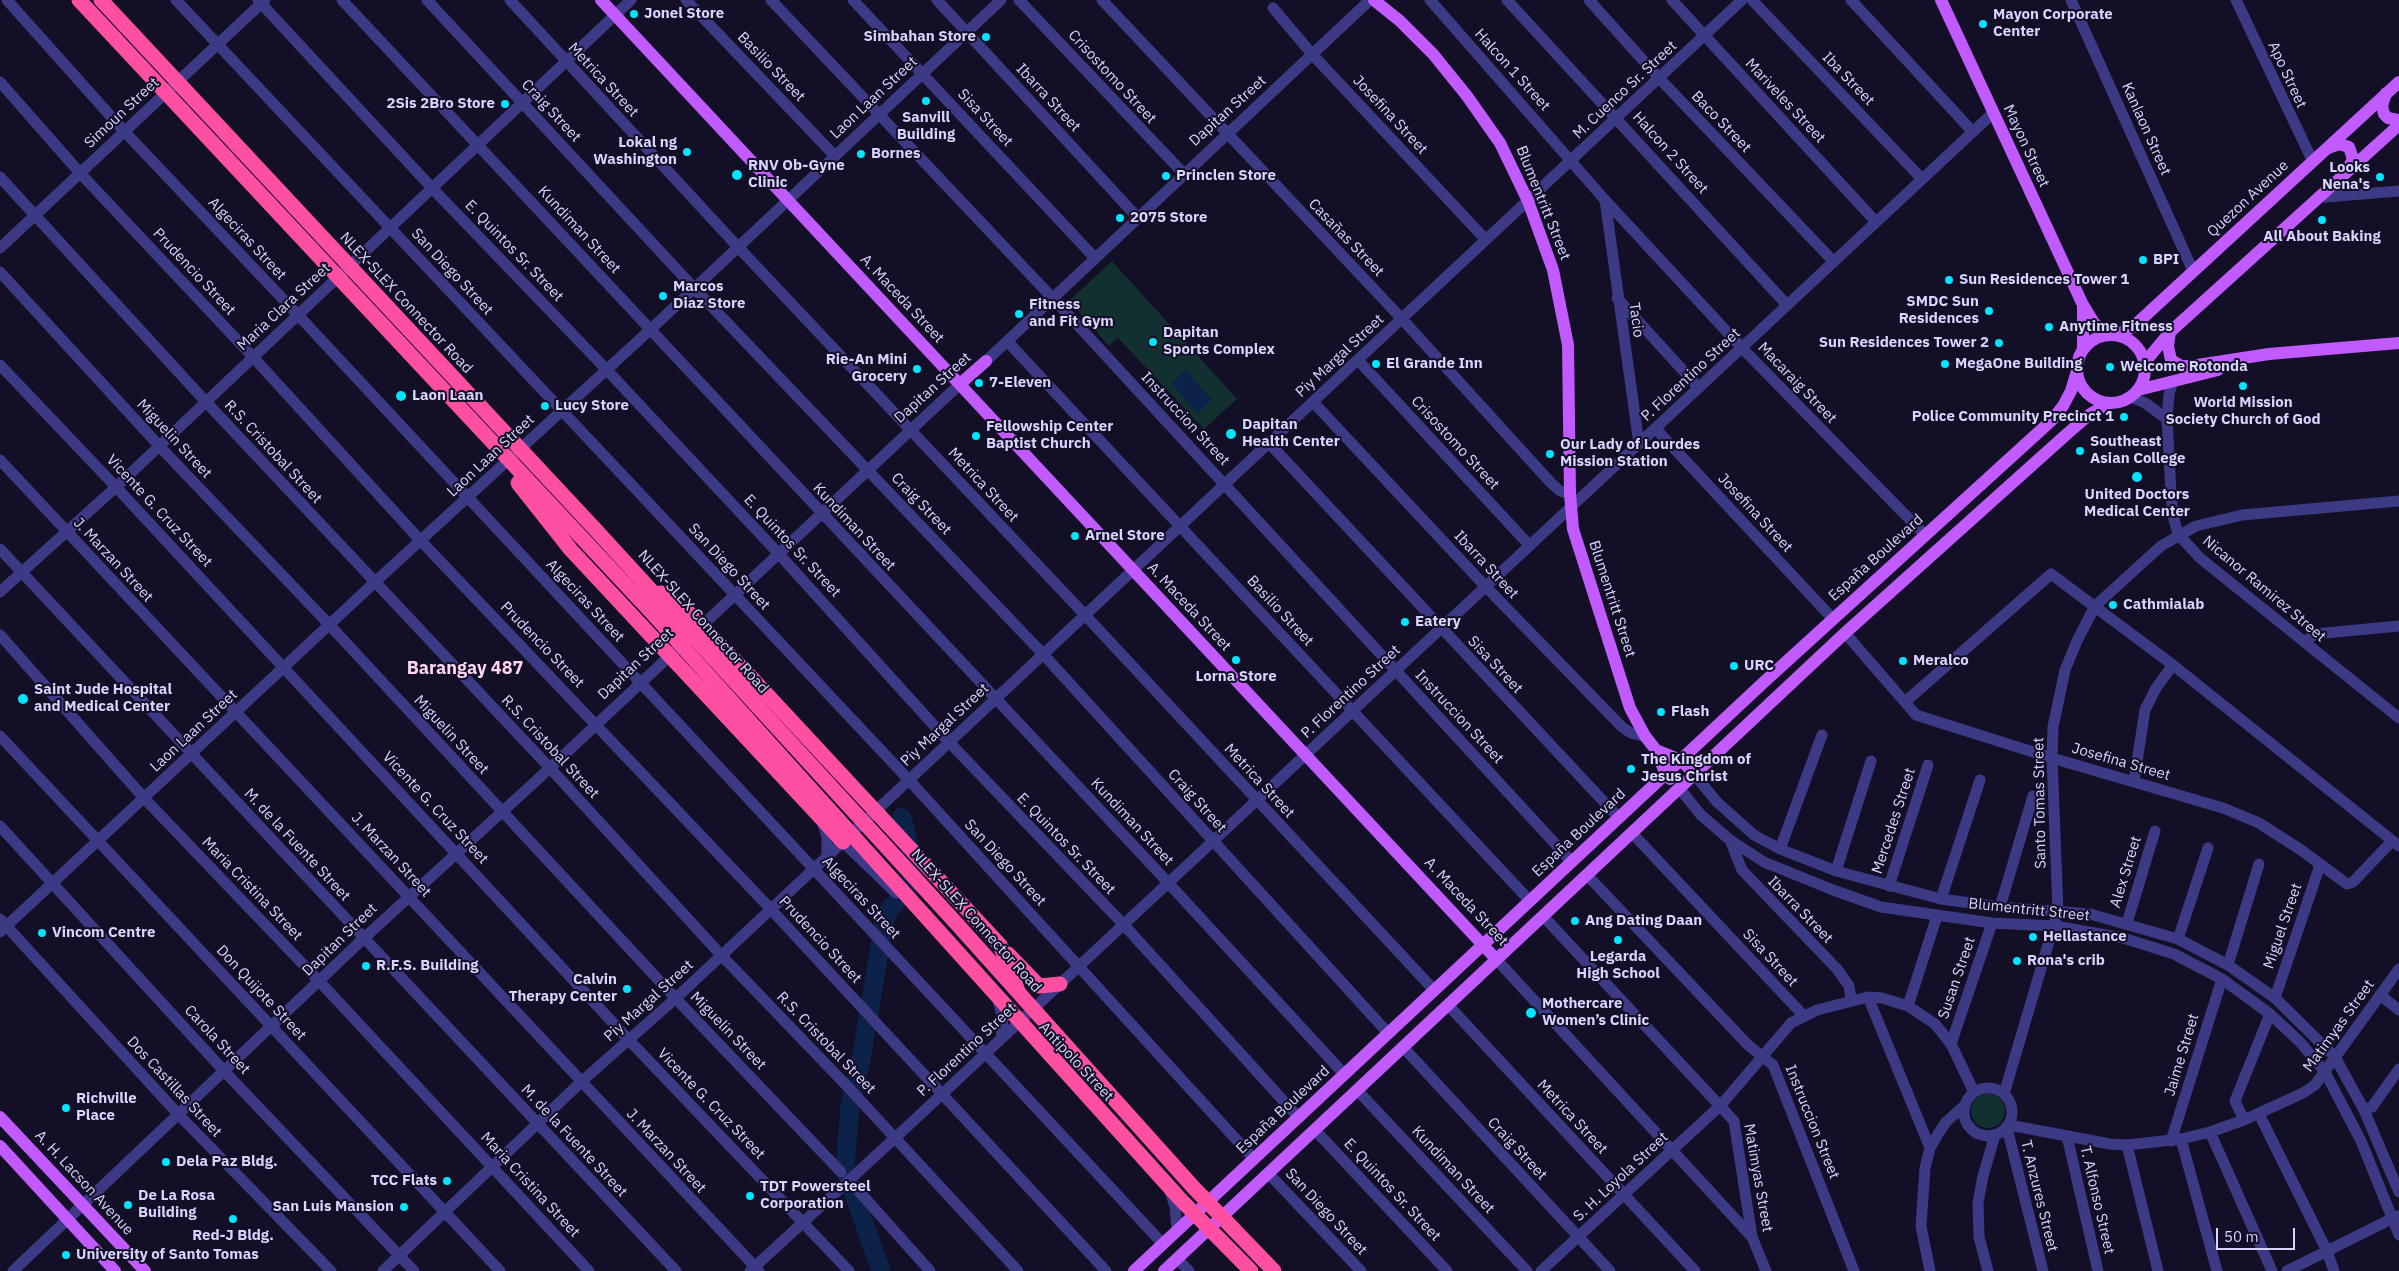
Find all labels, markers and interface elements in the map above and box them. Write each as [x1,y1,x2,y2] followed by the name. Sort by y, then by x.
[644,5,724,23] place label: Jonel Store
[1993,6,2113,41] place label: Mayon Corporate Center
[628,8,640,20] marker: Jonel Store
[1977,18,1989,30] marker: Mayon Corporate Center
[1470,25,1554,115] street label: Halcon 1 Street
[1064,27,1160,127] street label: Crisostomo Street
[733,28,809,106] street label: Basilio Street
[863,28,976,46] place label: Simbahan Store
[980,31,992,43] marker: Simbahan Store
[1569,37,1681,143] street label: M. Cuenco Sr. Street
[564,39,642,121] street label: Metrica Street
[2264,39,2310,111] street label: Apo Street
[1818,49,1878,109] street label: Iba Street
[827,53,921,143] street label: Laon Laan Street
[1741,55,1829,147] street label: Mariveles Street
[1012,60,1084,136] street label: Ibarra Street
[1186,72,1270,150] street label: Dapitan Street
[1349,72,1431,158] street label: Josefina Street
[81,74,163,152] street label: Simoun Street
[517,76,585,146] street label: Craig Street
[2118,80,2174,178] street label: Kanlaon Street
[954,85,1016,151] street label: Sisa Street
[1687,88,1755,156] street label: Baco Street
[386,95,495,113] place label: 2Sis 2Bro Store
[920,95,932,107] marker: Sanvill Building
[499,98,511,110] marker: 2Sis 2Bro Store
[1999,102,2053,190] street label: Mayon Street
[1628,108,1712,198] street label: Halcon 2 Street
[897,109,955,144] place label: Sanvill Building
[593,134,677,169] place label: Lokal ng Washington
[1512,143,1574,263] street label: Blumentritt Street
[871,145,920,163] place label: Bornes
[681,146,693,158] marker: Lokal ng Washington
[855,148,867,160] marker: Bornes
[748,157,845,192] place label: RNV Ob-Gyne Clinic
[2204,157,2292,241] street label: Quezon Avenue
[2322,159,2370,194] place label: Looks Nena's
[1176,167,1276,185] place label: Princlen Store
[730,168,744,182] marker: RNV Ob-Gyne Clinic
[1160,170,1172,182] marker: Princlen Store
[2374,171,2386,183] marker: Looks Nena's
[534,182,624,278] street label: Kundiman Street
[204,194,290,284] street label: Algeciras Street
[1304,195,1388,281] street label: Casañas Street
[461,197,567,305] street label: E. Quintos Sr. Street
[1130,209,1207,227] place label: 2075 Store
[1114,212,1126,224] marker: 2075 Store
[2316,214,2328,226] marker: All About Baking
[149,225,239,319] street label: Prudencio Street
[407,225,497,319] street label: San Diego Street
[2263,228,2381,246] place label: All About Baking
[336,229,476,377] street label: NLEX-SLEX Connector Road
[856,251,948,347] street label: A. Maceda Street
[2153,251,2179,269] place label: BPI
[2137,254,2149,266] marker: BPI
[234,259,334,355] street label: Maria Clara Street
[1959,271,2129,289] place label: Sun Residences Tower 1
[1943,274,1955,286] marker: Sun Residences Tower 1
[673,278,745,313] place label: Marcos Diaz Store
[657,290,669,302] marker: Marcos Diaz Store
[1899,293,1979,328] place label: SMDC Sun Residences
[1029,296,1114,331] place label: Fitness and Fit Gym
[1625,301,1647,339] street label: Tacio
[1983,305,1995,317] marker: SMDC Sun Residences
[1013,308,1025,320] marker: Fitness and Fit Gym
[1292,311,1388,401] street label: Piy Margal Street
[2059,318,2173,336] place label: Anytime Fitness
[2043,321,2055,333] marker: Anytime Fitness
[1163,324,1275,359] place label: Dapitan Sports Complex
[1638,324,1744,426] street label: P. Florentino Street
[1819,334,1989,352] place label: Sun Residences Tower 2
[1147,336,1159,348] marker: Dapitan Sports Complex
[1993,337,2005,349] marker: Sun Residences Tower 2
[1754,339,1840,427] street label: Macaraig Street
[891,349,975,427] street label: Dapitan Street
[826,351,907,386] place label: Rie-An Mini Grocery
[1386,355,1483,373] place label: El Grande Inn
[1955,355,2083,373] place label: MegaOne Building
[1370,358,1382,370] marker: El Grande Inn
[1939,358,1951,370] marker: MegaOne Building
[2120,358,2248,376] place label: Welcome Rotonda
[2104,361,2116,373] marker: Welcome Rotonda
[911,363,923,375] marker: Rie-An Mini Grocery
[1137,368,1233,470] street label: Instruccion Street
[989,374,1051,392] place label: 7-Eleven
[973,377,985,389] marker: 7-Eleven
[2237,380,2249,392] marker: World Mission Society Church of God
[412,387,484,405] place label: Laon Laan
[394,389,408,403] marker: Laon Laan
[1407,393,1503,493] street label: Crisostomo Street
[2165,394,2321,429] place label: World Mission Society Church of God
[133,396,215,482] street label: Miguelin Street
[220,397,326,507] street label: R.S. Cristobal Street
[555,397,629,415] place label: Lucy Store
[539,400,551,412] marker: Lucy Store
[1912,408,2114,426] place label: Police Community Precinct 1
[444,411,538,501] street label: Laon Laan Street
[2118,411,2130,423] marker: Police Community Precinct 1
[1242,416,1340,451] place label: Dapitan Health Center
[986,418,1113,453] place label: Fellowship Center Baptist Church
[1224,427,1238,441] marker: Dapitan Health Center
[970,430,982,442] marker: Fellowship Center Baptist Church
[2090,433,2185,468] place label: Southeast Asian College
[1560,436,1700,471] place label: Our Lady of Lourdes Mission Station
[944,444,1022,526] street label: Metrica Street
[2074,445,2086,457] marker: Southeast Asian College
[1544,448,1556,460] marker: Our Lady of Lourdes Mission Station
[102,451,216,571] street label: Vicente G. Cruz Street
[887,469,955,539] street label: Craig Street
[1714,470,1796,556] street label: Josefina Street
[2130,470,2144,484] marker: United Doctors Medical Center
[809,479,899,575] street label: Kundiman Street
[2084,486,2190,521] place label: United Doctors Medical Center
[740,491,844,601] street label: E. Quintos Sr. Street
[1825,511,1927,605] street label: España Boulevard
[69,514,157,606] street label: J. Marzan Street
[684,520,774,614] street label: San Diego Street
[1085,527,1165,545] place label: Arnel Store
[1450,527,1522,603] street label: Ibarra Street
[1069,530,1081,542] marker: Arnel Store
[2199,532,2329,646] street label: Nicanor Ramirez Street
[1585,538,1639,660] street label: Blumentritt Street
[634,547,772,697] street label: NLEX-SLEX Connector Road
[542,556,628,646] street label: Algeciras Street
[1143,559,1235,655] street label: A. Maceda Street
[1243,572,1317,650] street label: Basilio Street
[2123,596,2204,614] place label: Cathmialab
[496,598,588,692] street label: Prudencio Street
[2107,599,2119,611] marker: Cathmialab
[1415,613,1461,631] place label: Eatery
[1399,616,1411,628] marker: Eatery
[594,624,678,704] street label: Dapitan Street
[1464,632,1526,698] street label: Sisa Street
[1298,641,1404,743] street label: P. Florentino Street
[1913,652,1969,670] place label: Meralco
[1230,654,1242,666] marker: Lorna Store
[1897,655,1909,667] marker: Meralco
[1744,657,1774,675] place label: URC
[407,658,523,680] district label: Barangay 487
[1728,660,1740,672] marker: URC
[1411,666,1507,768] street label: Instruccion Street
[1195,668,1277,686] place label: Lorna Store
[897,680,993,770] street label: Piy Margal Street
[34,681,172,716] place label: Saint Jude Hospital and Medical Center
[147,686,241,776] street label: Laon Laan Street
[16,692,30,706] marker: Saint Jude Hospital and Medical Center
[410,692,492,778] street label: Miguelin Street
[497,692,603,802] street label: R.S. Cristobal Street
[1671,703,1709,721] place label: Flash
[1655,706,1667,718] marker: Flash
[2030,737,2050,869] street label: Santo Tomas Street
[2070,739,2172,785] street label: Josefina Street
[1220,740,1298,822] street label: Metrica Street
[378,748,492,868] street label: Vicente G. Cruz Street
[1641,751,1751,786] place label: The Kingdom of Jesus Christ
[1625,763,1637,775] marker: The Kingdom of Jesus Christ
[1164,766,1230,836] street label: Craig Street
[1868,766,1920,876] street label: Mercedes Street
[1087,774,1177,870] street label: Kundiman Street
[240,785,354,905] street label: M. de la Fuente Street
[1529,785,1629,881] street label: España Boulevard
[1013,790,1119,898] street label: E. Quintos Sr. Street
[347,809,435,901] street label: J. Marzan Street
[960,816,1050,910] street label: San Diego Street
[198,833,306,945] street label: Maria Cristina Street
[2107,834,2145,910] street label: Alex Street
[907,846,1045,996] street label: NLEX-SLEX Connector Road
[818,853,904,943] street label: Algeciras Street
[1420,854,1512,950] street label: A. Maceda Street
[1764,873,1836,947] street label: Ibarra Street
[2260,881,2306,971] street label: Miguel Street
[775,893,865,987] street label: Prudencio Street
[1967,895,2091,925] street label: Blumentritt Street
[299,900,381,980] street label: Dapitan Street
[1585,912,1702,930] place label: Ang Dating Daan
[1569,915,1581,927] marker: Ang Dating Daan
[52,924,155,942] place label: Vincom Centre
[1739,925,1801,991] street label: Sisa Street
[36,927,48,939] marker: Vincom Centre
[2043,928,2127,946] place label: Hellastance
[2027,931,2039,943] marker: Hellastance
[1612,934,1624,946] marker: Legarda High School
[1935,935,1979,1021] street label: Susan Street
[212,942,310,1044] street label: Don Quijote Street
[1576,948,1660,983] place label: Legarda High School
[2027,952,2105,970] place label: Rona's crib
[2011,955,2023,967] marker: Rona's crib
[601,956,697,1046] street label: Piy Margal Street
[376,957,479,975] place label: R.F.S. Building
[360,960,372,972] marker: R.F.S. Building
[509,971,617,1006] place label: Calvin Therapy Center
[2300,976,2378,1076] street label: Matimyas Street
[621,983,633,995] marker: Calvin Therapy Center
[686,988,770,1074] street label: Miguelin Street
[773,988,879,1098] street label: R.S. Cristobal Street
[1542,995,1649,1030] place label: Mothercare Women’s Clinic
[914,999,1020,1101] street label: P. Florentino Street
[180,1002,254,1078] street label: Carola Street
[1524,1006,1538,1020] marker: Mothercare Women’s Clinic
[2161,1012,2203,1098] street label: Jaime Street
[1035,1019,1117,1105] street label: Antipolo Street
[123,1033,225,1141] street label: Dos Castillas Street
[653,1045,769,1163] street label: Vicente G. Cruz Street
[1233,1062,1333,1158] street label: España Boulevard
[1781,1062,1843,1182] street label: Instruccion Street
[1533,1076,1611,1158] street label: Metrica Street
[517,1081,631,1201] street label: M. de la Fuente Street
[76,1090,137,1125] place label: Richville Place
[60,1102,72,1114] marker: Richville Place
[622,1105,710,1197] street label: J. Marzan Street
[1483,1114,1551,1184] street label: Craig Street
[1408,1122,1498,1218] street label: Kundiman Street
[1740,1123,1776,1233] street label: Matimyas Street
[31,1127,137,1239] street label: A. H. Lacson Avenue
[477,1129,583,1241] street label: Maria Cristina Street
[1570,1129,1672,1225] street label: S. H. Loyola Street
[1340,1135,1444,1245] street label: E. Quintos Sr. Street
[2016,1138,2062,1254] street label: T. Anzures Street
[2076,1144,2118,1256] street label: T. Alfonso Street
[176,1153,278,1171] place label: Dela Paz Bldg.
[160,1156,172,1168] marker: Dela Paz Bldg.
[1281,1165,1371,1259] street label: San Diego Street
[371,1172,437,1190] place label: TCC Flats
[441,1175,453,1187] marker: TCC Flats
[760,1178,870,1213] place label: TDT Powersteel Corporation
[138,1187,215,1222] place label: De La Rosa Building
[744,1190,756,1202] marker: TDT Powersteel Corporation
[272,1198,394,1216] place label: San Luis Mansion
[122,1199,134,1211] marker: De La Rosa Building
[398,1201,410,1213] marker: San Luis Mansion
[227,1213,239,1225] marker: Red-J Bldg.
[2219,1218,2298,1250] scale bar
[192,1227,274,1245] place label: Red-J Bldg.
[2224,1227,2259,1246] text: 50 m
[76,1246,259,1264] place label: University of Santo Tomas
[60,1249,72,1261] marker: University of Santo Tomas

